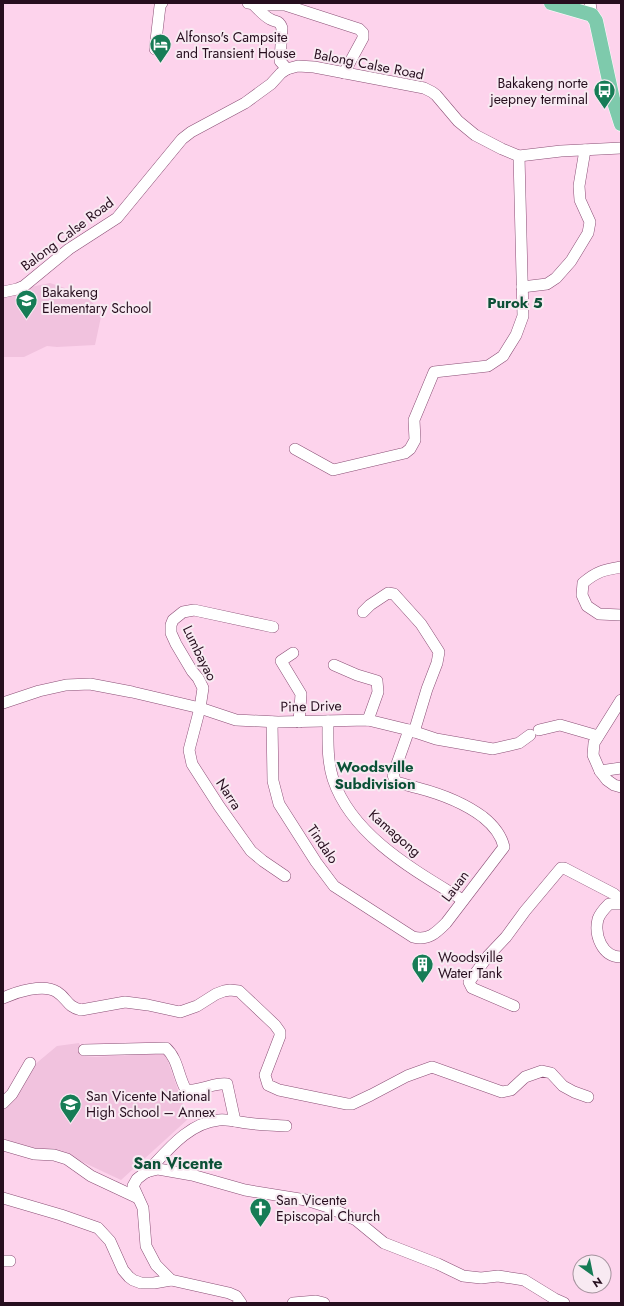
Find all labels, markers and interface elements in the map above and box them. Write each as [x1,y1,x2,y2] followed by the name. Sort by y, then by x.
[176,27,296,63] place label: Alfonso's Campsite and Transient House
[148,32,174,65] hotel icon: Alfonso's Campsite and Transient House
[312,44,426,84] street label: Balong Calse Road
[489,73,588,109] place label: Bakakeng norte jeepney terminal
[591,78,617,111] bus stop icon: Bakakeng norte jeepney terminal
[16,192,118,276] street label: Balong Calse Road
[42,282,152,318] place label: Bakakeng Elementary School
[13,287,39,320] school or university icon: Bakakeng Elementary School
[487,292,543,314] district label: Purok 5
[178,622,222,684] street label: Lumbayao
[280,695,342,717] street label: Pine Drive
[334,756,416,795] district label: Woodsville Subdivision
[211,774,247,814] street label: Narra
[365,805,425,861] street label: Kamagong
[303,821,344,868] street label: Tindalo
[437,866,473,906] street label: Lauan
[438,947,503,983] place label: Woodsville Water Tank
[409,952,435,985] building icon: Woodsville Water Tank
[86,1086,215,1122] place label: San Vicente National High School – Annex
[57,1091,83,1124] school or university icon: San Vicente National High School – Annex
[133,1152,223,1175] district label: San Vicente
[276,1190,380,1226] place label: San Vicente Episcopal Church
[247,1195,273,1228] church icon: San Vicente Episcopal Church
[572,1254,612,1294] north arrow
[589,1273,605,1291] text: N

